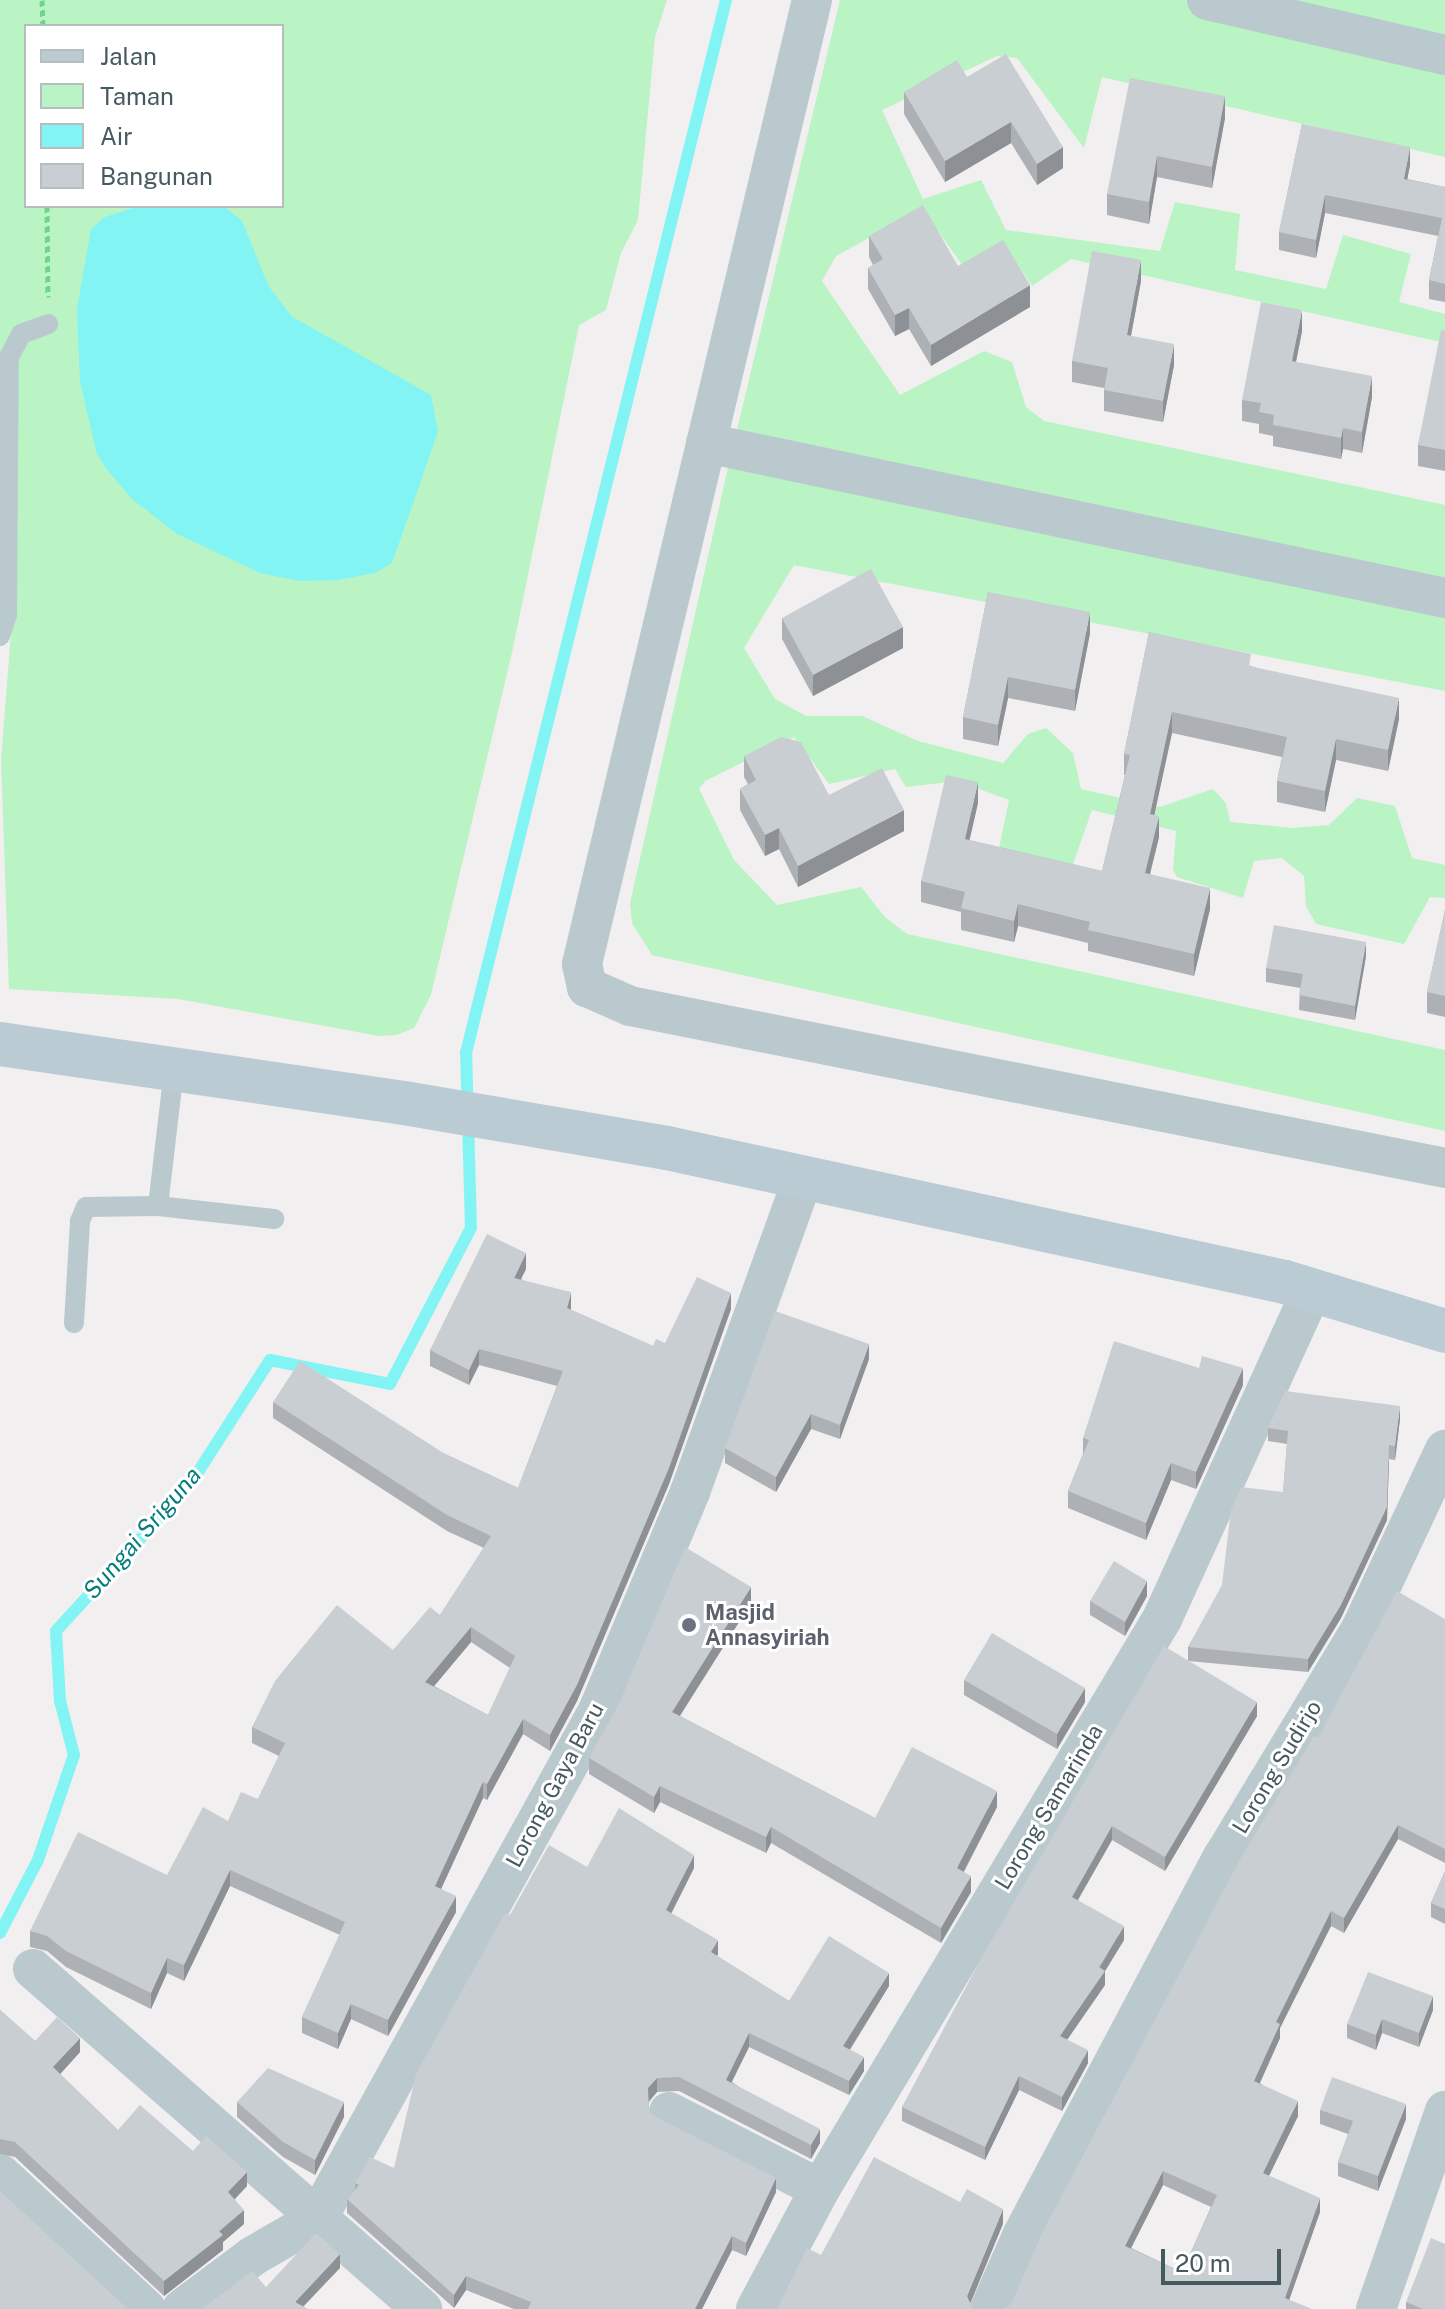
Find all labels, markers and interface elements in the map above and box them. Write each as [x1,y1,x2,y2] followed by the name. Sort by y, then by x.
[24,24,284,208] legend
[100,42,157,70] text: Jalan
[100,82,174,110] text: Taman
[100,122,133,150] text: Air
[100,162,213,190] text: Bangunan
[77,1461,207,1605] water label: Sungai Sriguna
[705,1599,830,1650] place label: Masjid Annasyiriah
[680,1616,698,1634] marker: Masjid Annasyiriah
[1227,1696,1327,1838] street label: Lorong Sudirjo
[500,1698,610,1872] street label: Lorong Gaya Baru
[989,1720,1109,1894] street label: Lorong Samarinda
[1165,2233,1285,2283] scale bar
[1175,2249,1231,2277] text: 20 m

